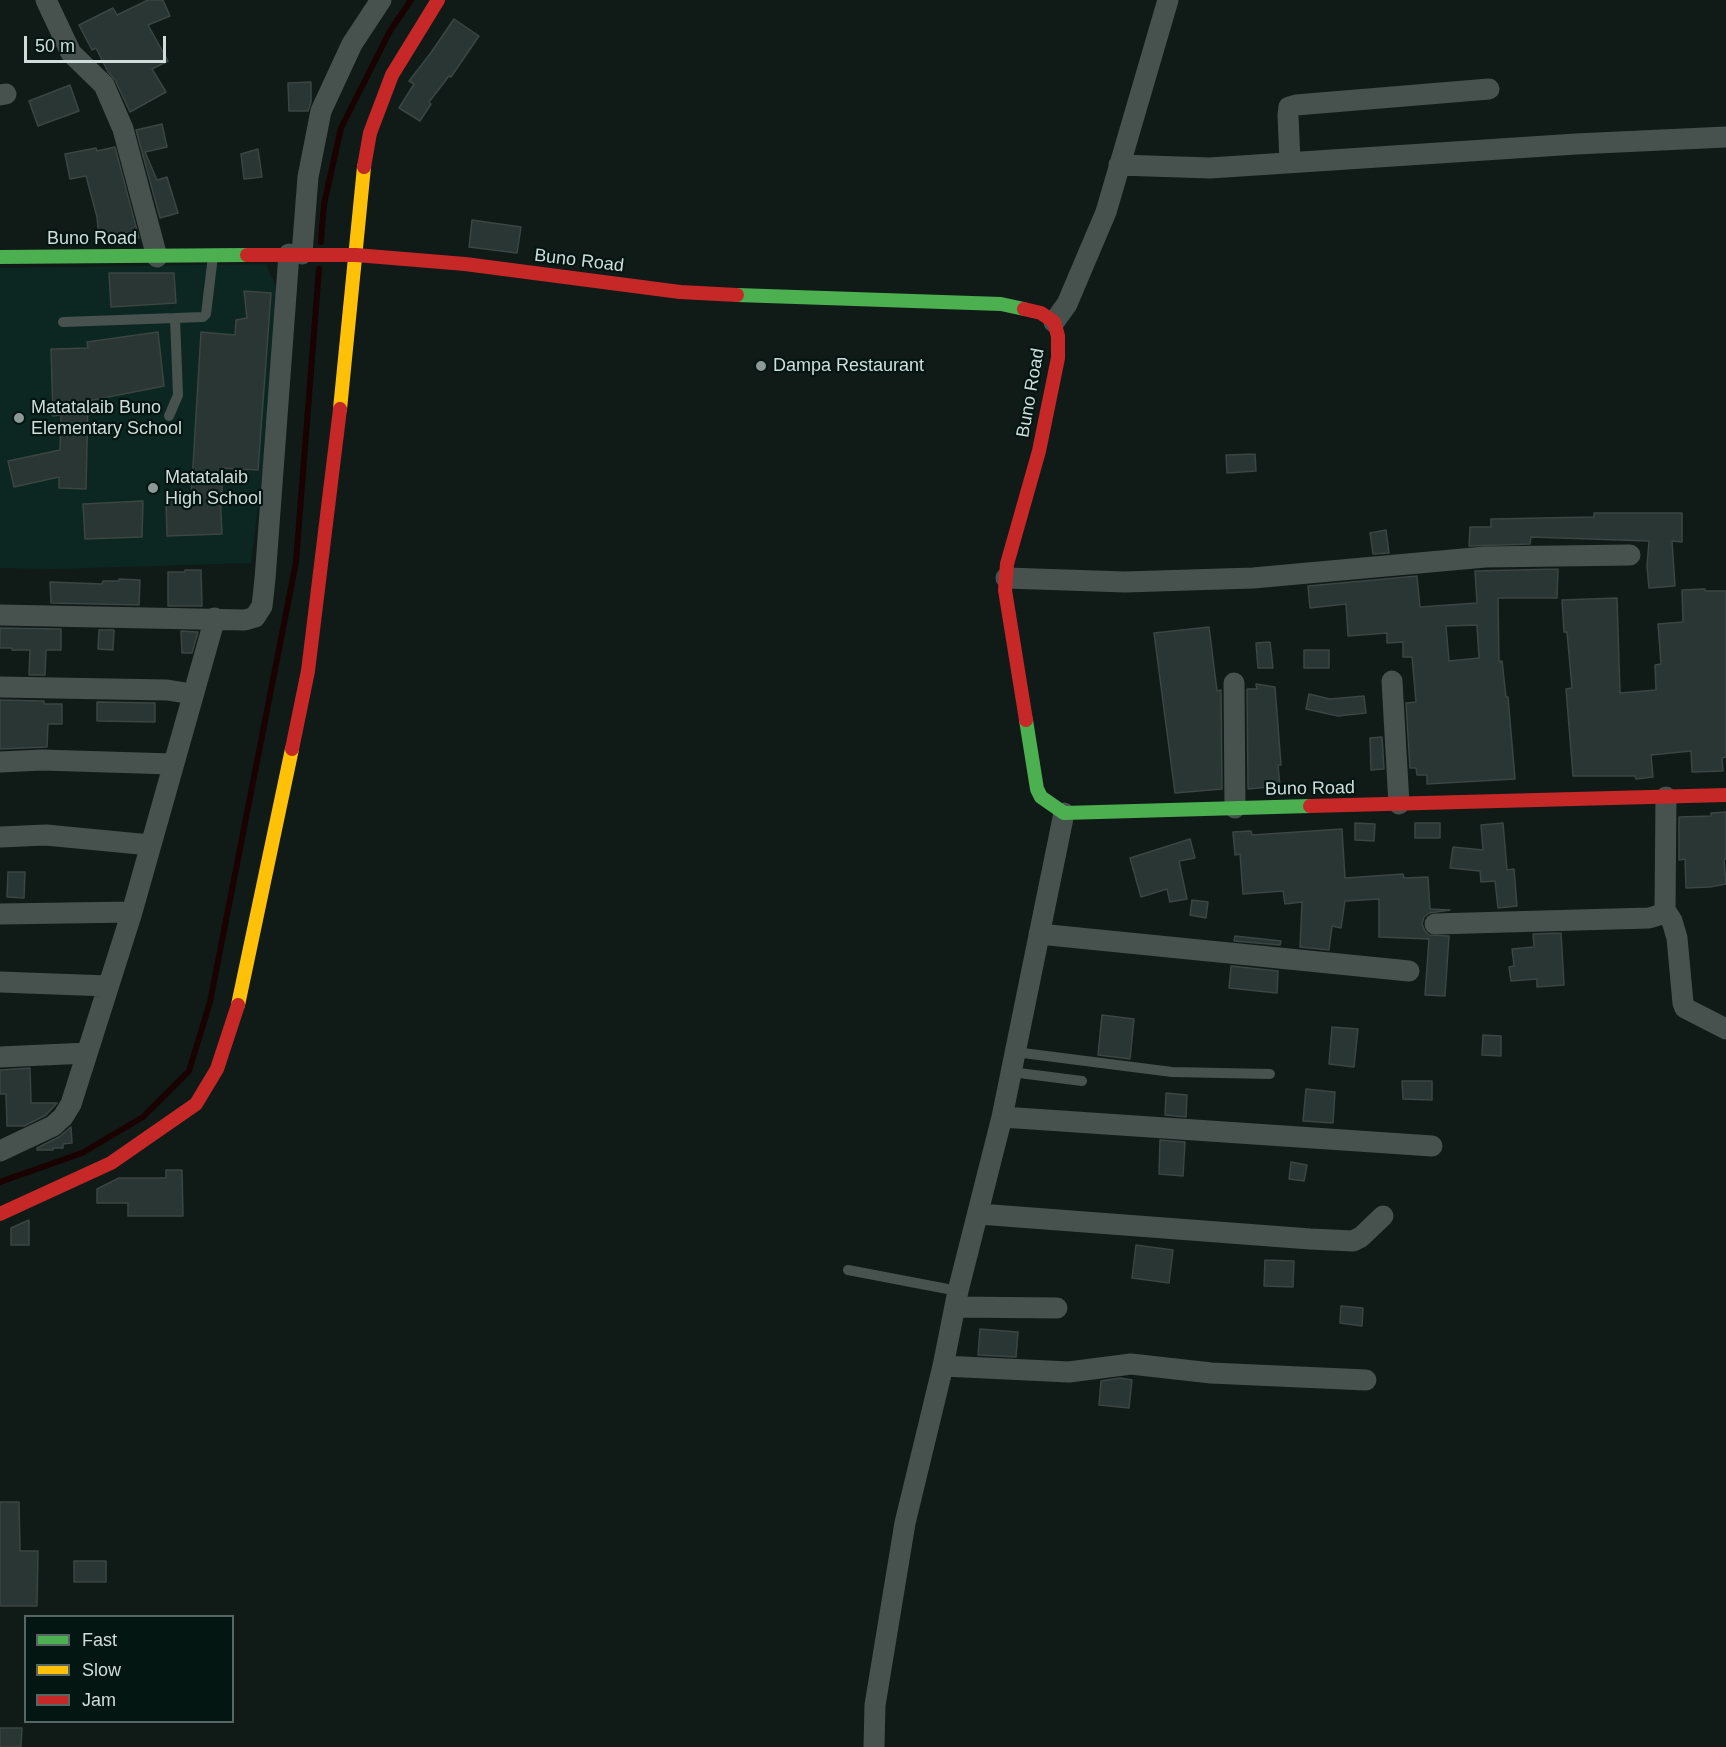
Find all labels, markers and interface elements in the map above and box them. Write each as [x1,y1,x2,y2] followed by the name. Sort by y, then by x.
[27,24,170,62] scale bar
[35,36,75,56] text: 50 m
[47,228,137,250] street label: Buno Road
[533,245,625,277] street label: Buno Road
[1013,347,1049,439] street label: Buno Road
[773,355,924,377] place label: Dampa Restaurant
[754,359,768,373] marker: Dampa Restaurant
[31,397,182,440] place label: Matatalaib Buno Elementary School
[12,411,26,425] marker: Matatalaib Buno Elementary School
[165,467,262,510] place label: Matatalaib High School
[146,481,160,495] marker: Matatalaib High School
[1265,777,1355,801] street label: Buno Road
[24,1615,234,1723] legend
[82,1630,117,1650] text: Fast
[82,1660,121,1680] text: Slow
[82,1690,116,1710] text: Jam

